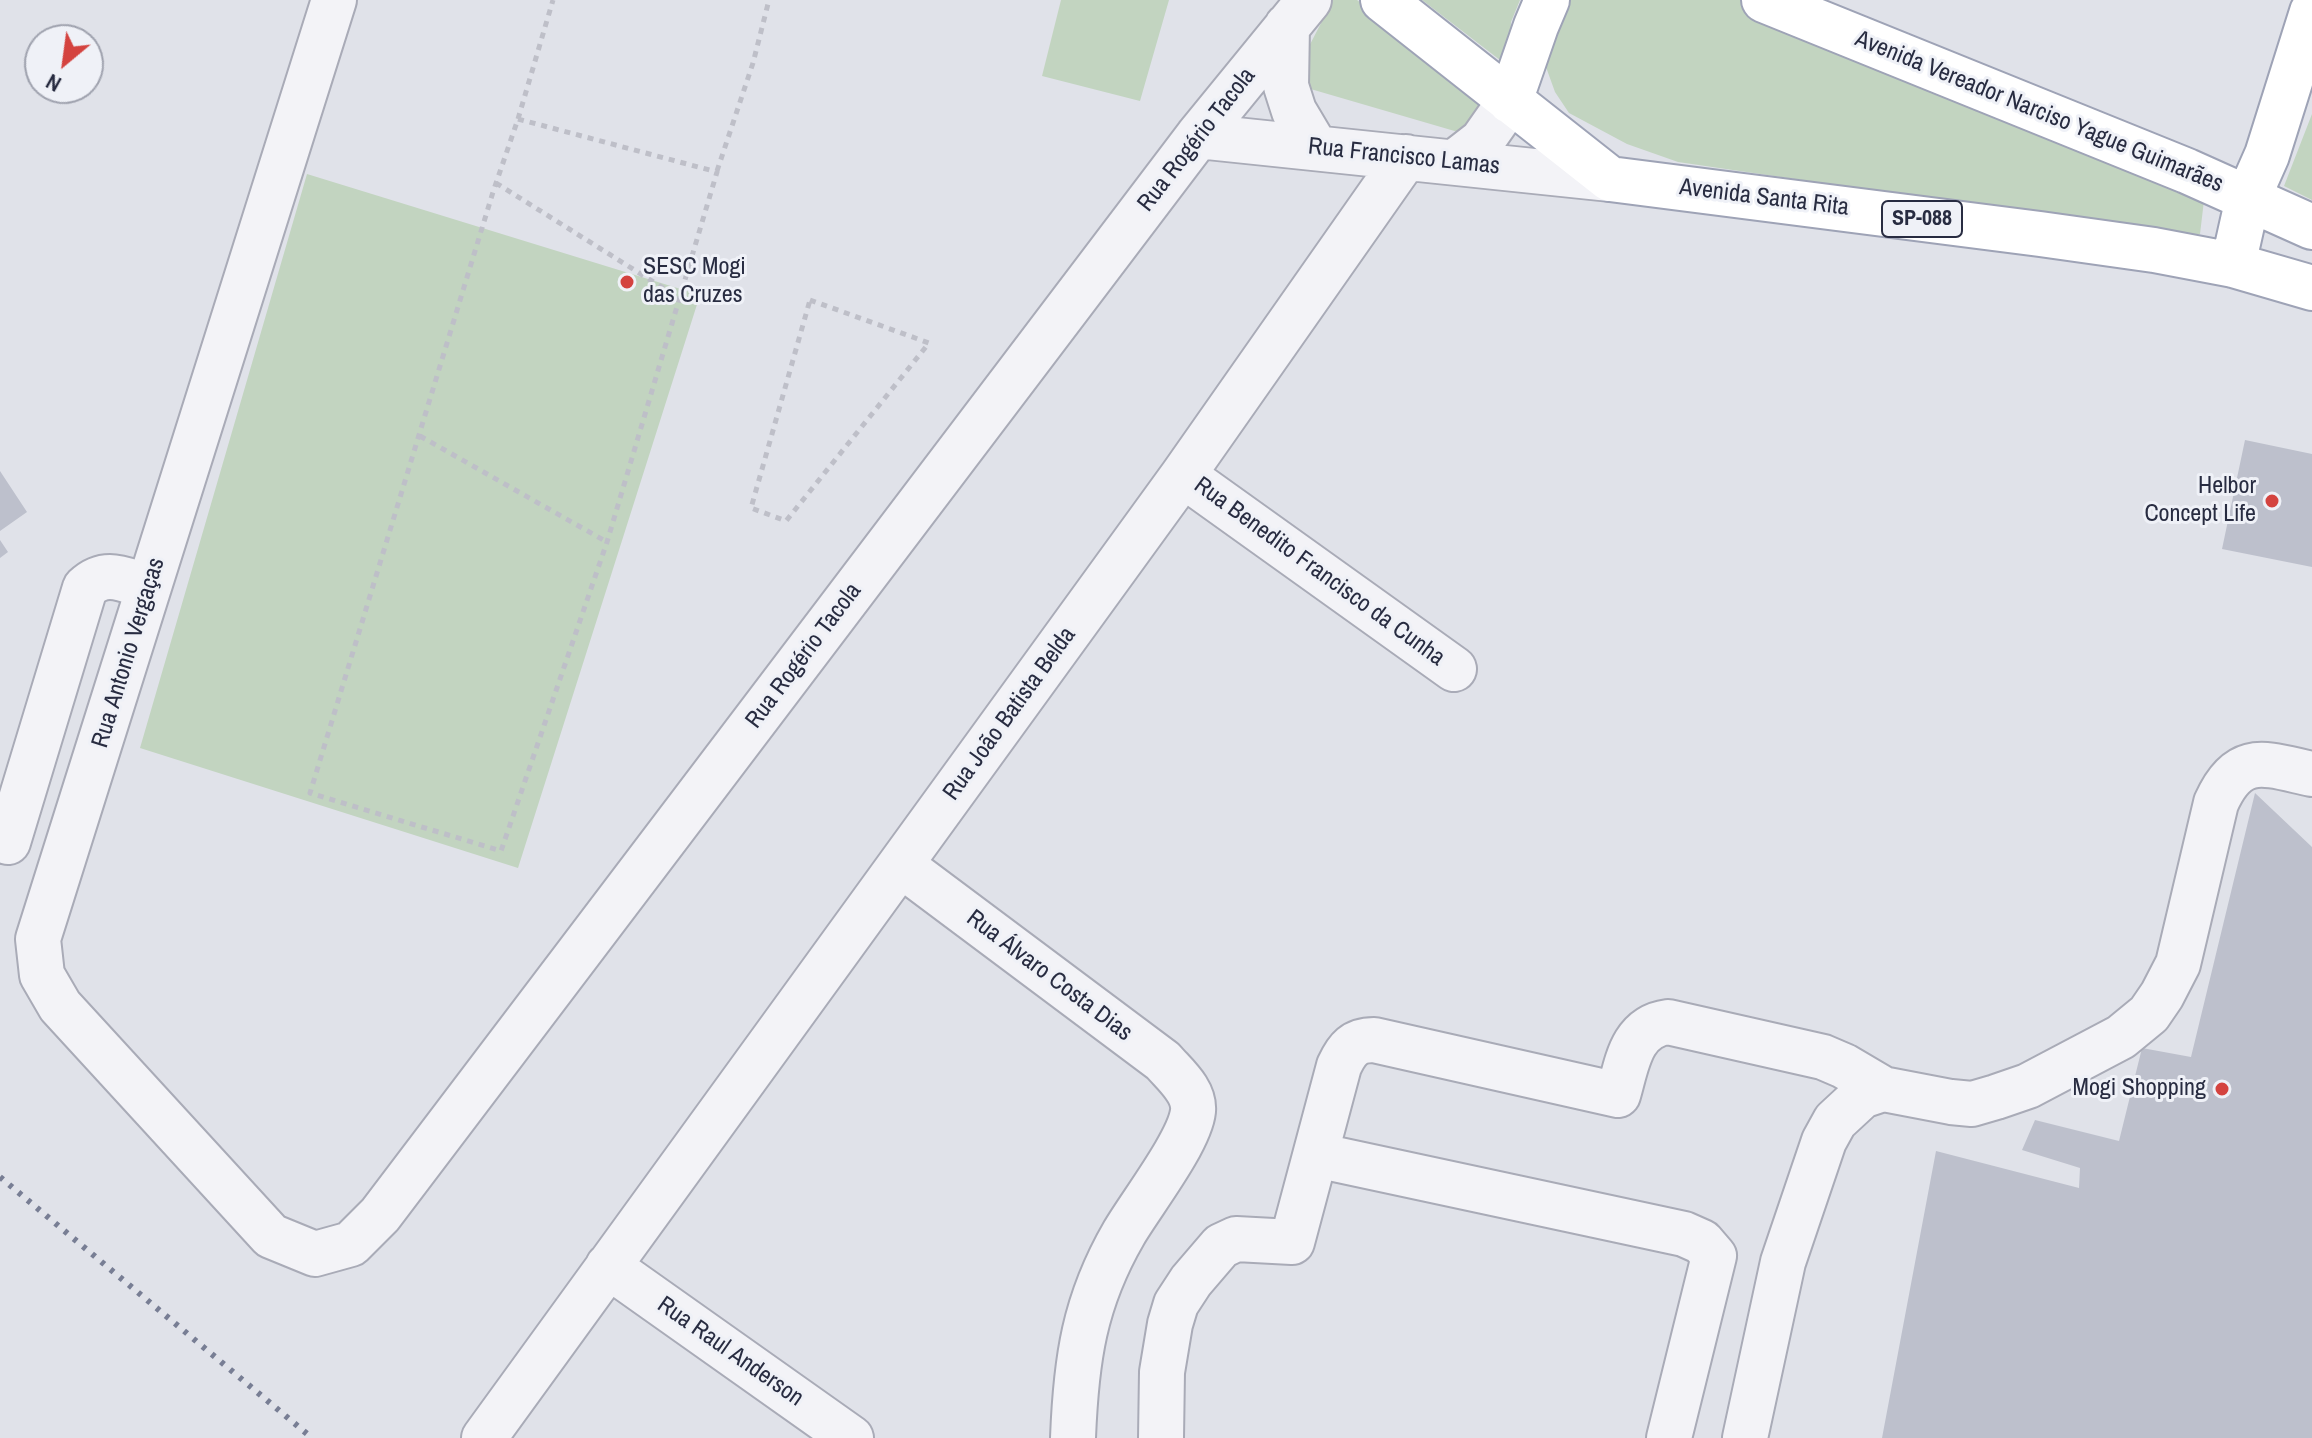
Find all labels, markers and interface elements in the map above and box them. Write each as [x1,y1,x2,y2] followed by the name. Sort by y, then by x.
[24,24,104,104] north arrow
[1851,25,2227,199] street label: Avenida Vereador Narciso Yague Guimarães
[1132,62,1262,218] street label: Rua Rogério Tacola
[40,67,66,100] text: N
[1307,133,1501,181] street label: Rua Francisco Lamas
[1678,173,1850,223] street label: Avenida Santa Rita
[1882,201,1962,237] road number: SP-088
[643,254,746,310] place label: SESC Mogi das Cruzes
[618,273,636,291] marker: SESC Mogi das Cruzes
[1188,471,1450,673] street label: Rua Benedito Francisco da Cunha
[2144,473,2256,529] place label: Helbor Concept Life
[2263,492,2281,510] marker: Helbor Concept Life
[86,555,172,751] street label: Rua Antonio Vergaças
[740,578,868,734] street label: Rua Rogério Tacola
[938,622,1082,806] street label: Rua João Batista Belda
[960,904,1138,1048] street label: Rua Álvaro Costa Dias
[2073,1075,2206,1103] place label: Mogi Shopping
[2213,1080,2231,1098] marker: Mogi Shopping
[651,1291,809,1413] street label: Rua Raul Anderson

